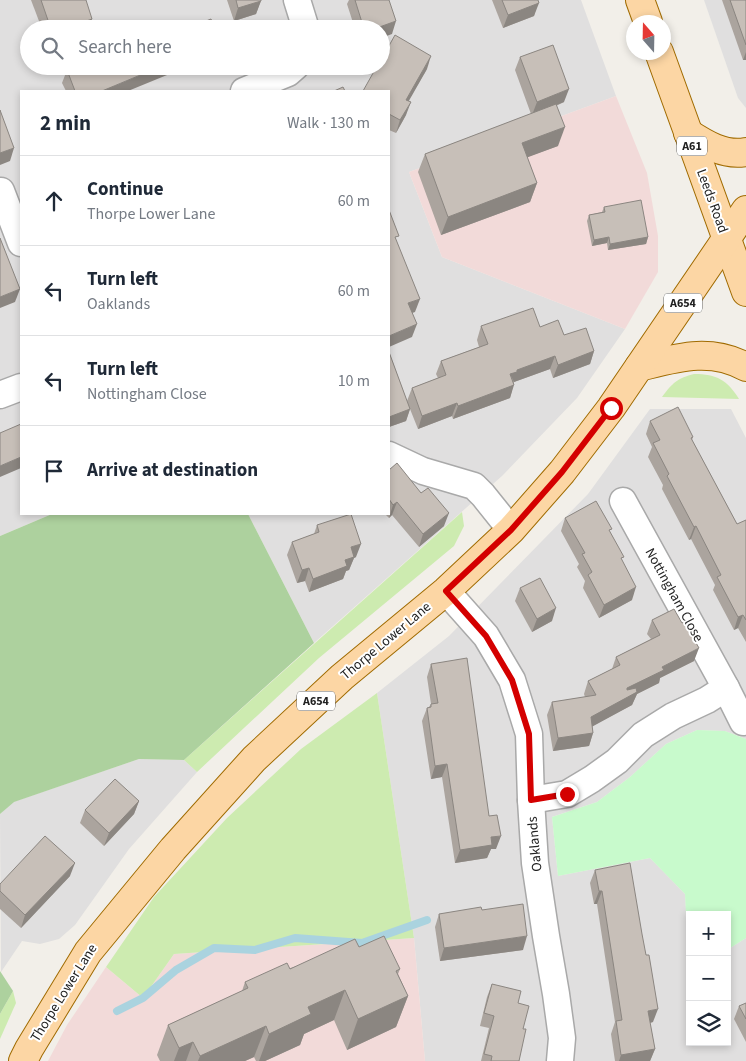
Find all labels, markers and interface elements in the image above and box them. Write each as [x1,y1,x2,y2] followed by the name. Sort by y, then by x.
[626,15,671,60] north arrow
[20,20,390,75] search box
[38,34,66,62] icon: search
[78,34,172,61] text: Search here
[40,108,91,138] text: 2 min
[287,112,370,134] text: Walk · 130 m
[677,136,707,156] road number: A61
[691,166,733,236] street label: Leeds Road
[87,176,164,203] text: Continue
[40,187,68,215] icon: ahead
[338,190,370,212] text: 60 m
[87,203,215,225] text: Thorpe Lower Lane
[87,266,158,293] text: Turn left
[40,277,68,305] icon: left
[338,280,370,302] text: 60 m
[87,293,150,315] text: Oaklands
[664,294,702,312] road number: A654
[87,356,158,383] text: Turn left
[40,367,68,395] icon: left
[338,370,370,392] text: 10 m
[87,383,207,405] text: Nottingham Close
[600,397,623,420] route start
[40,457,68,485] icon: arrive
[87,457,258,484] text: Arrive at destination
[640,544,708,646] street label: Nottingham Close
[337,597,435,685] street label: Thorpe Lower Lane
[297,691,335,710] road number: A654
[556,783,579,806] route end
[523,815,547,872] street label: Oaklands
[686,911,731,1046] map controls
[686,911,731,956] button: +
[26,940,102,1046] street label: Thorpe Lower Lane
[686,956,731,1001] button: −
[686,1001,731,1046] button: layers

